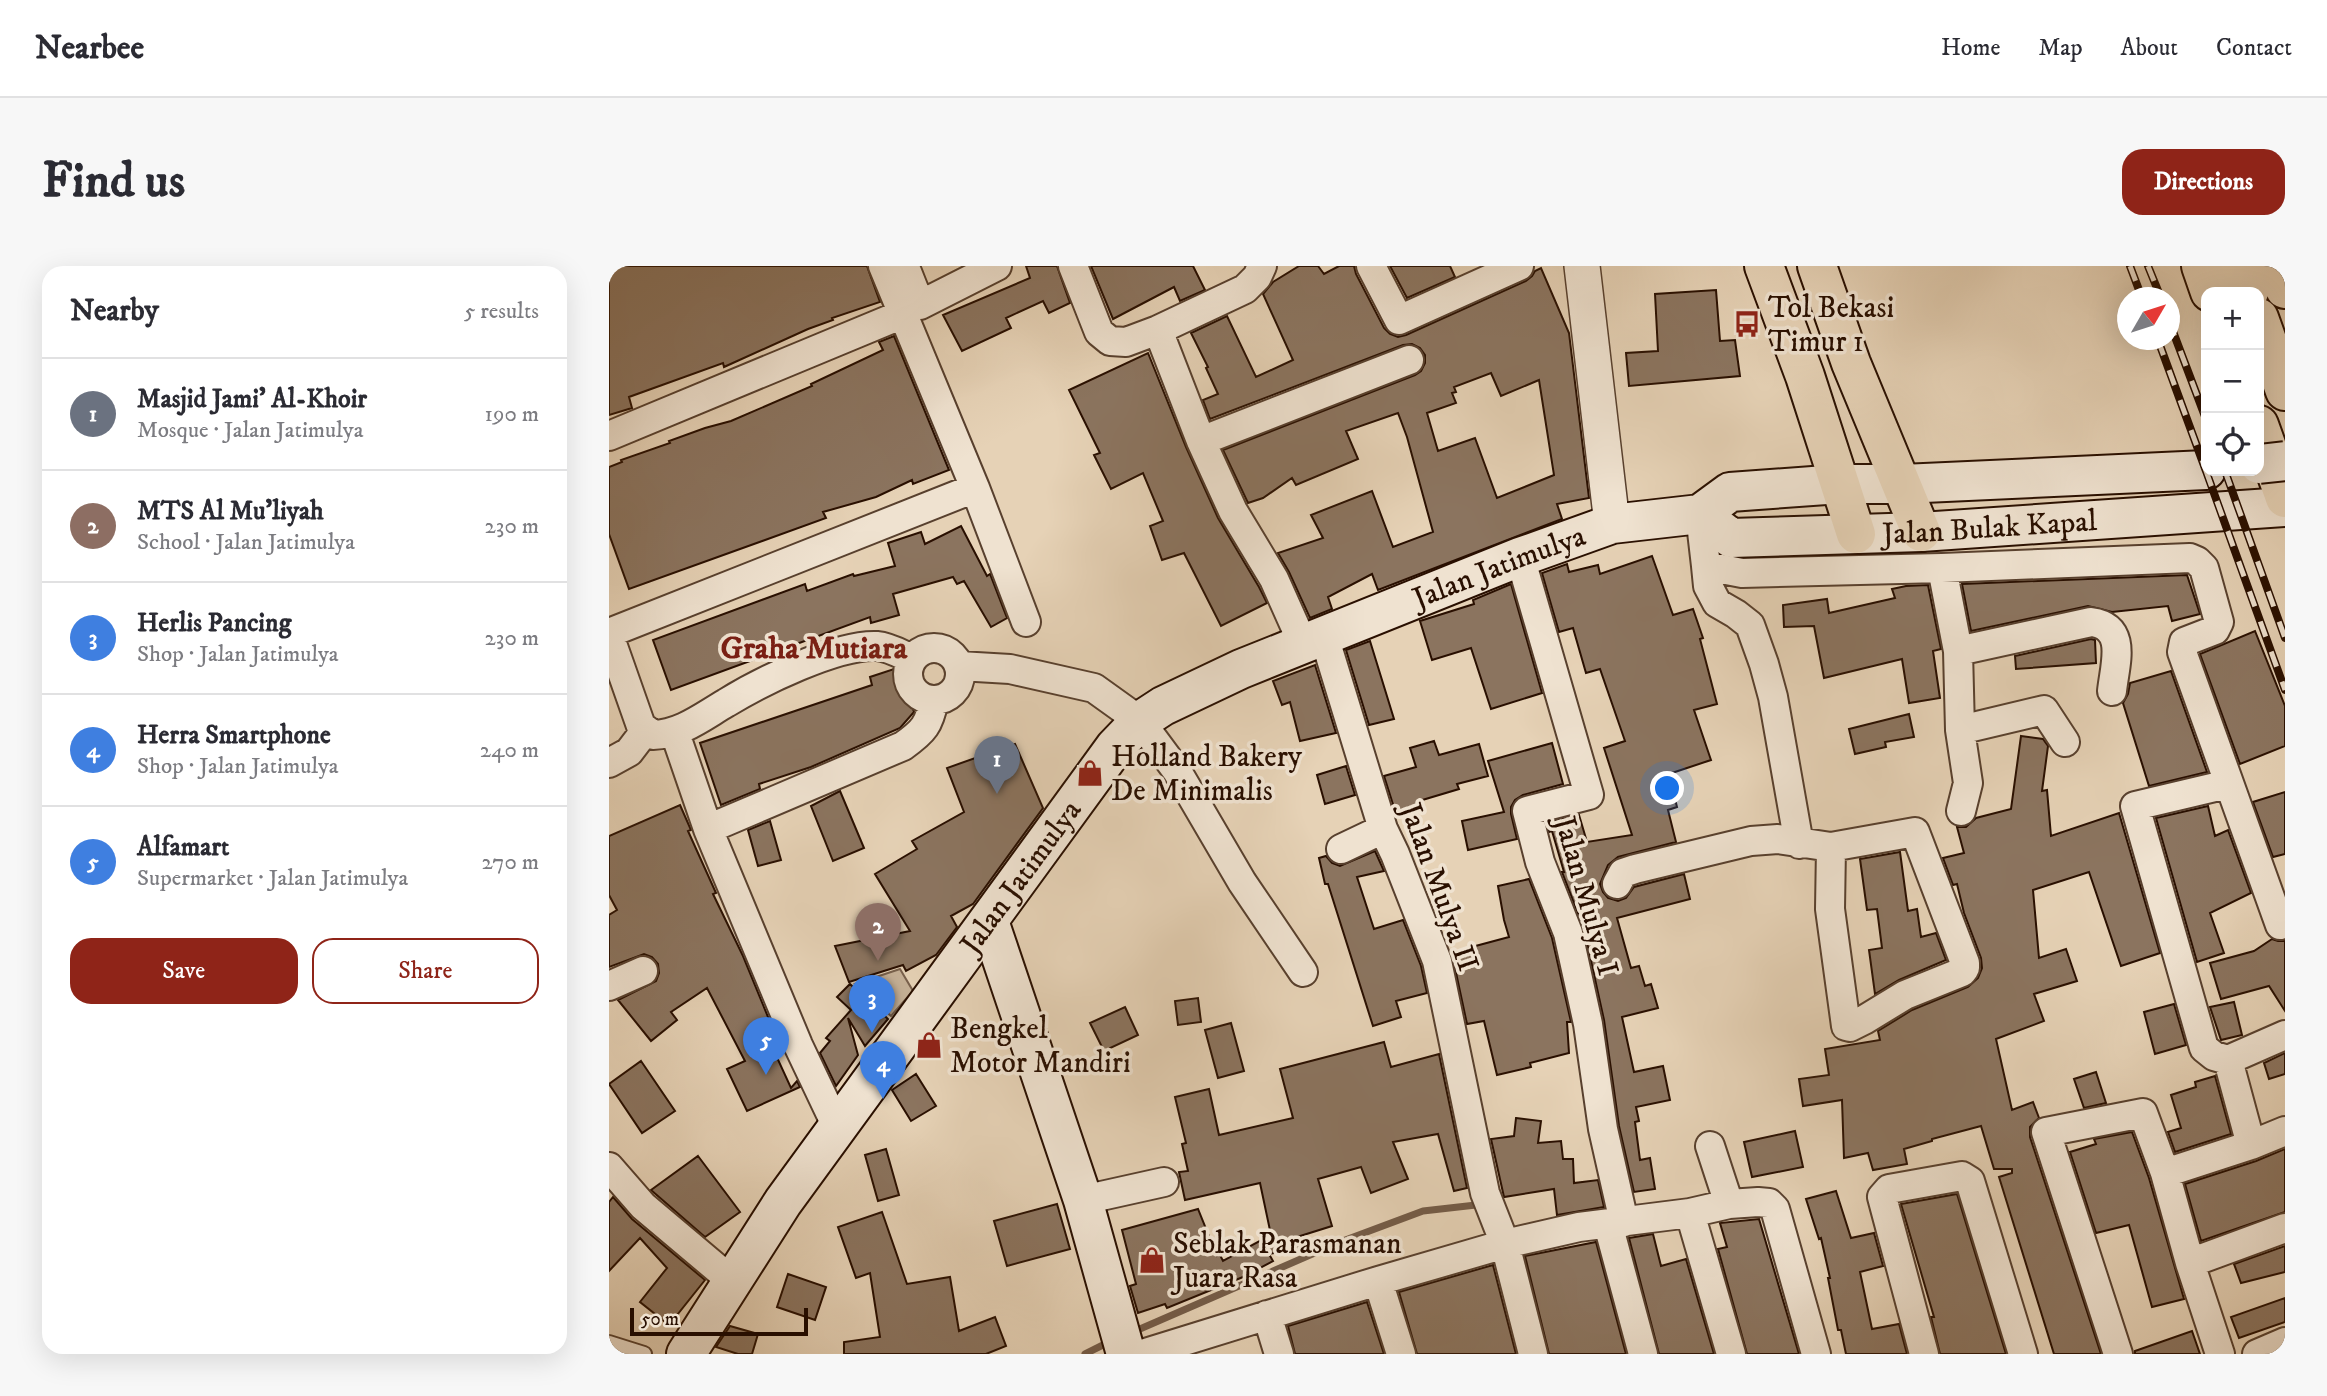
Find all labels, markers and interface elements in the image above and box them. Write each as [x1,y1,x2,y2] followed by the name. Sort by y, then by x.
[35,28,144,69] text: Nearbee
[1941,33,2000,63] text: Home
[2038,33,2083,63] text: Map
[2121,33,2178,63] text: About
[2216,33,2292,63] text: Contact
[2122,149,2285,215] button: Directions
[42,151,185,213] text: Find us
[2117,287,2180,350] north arrow
[2201,287,2264,476] map controls
[2201,287,2264,350] button: +
[1768,290,1894,361] place label: Tol Bekasi Timur 1
[70,293,159,330] text: Nearby
[464,297,539,326] text: 5 results
[1732,309,1762,339] bus stop icon: Tol Bekasi Timur 1
[2201,350,2264,413] button: −
[137,383,367,416] text: Masjid Jami' Al-Khoir
[89,400,97,429] text: 1
[485,400,539,429] text: 190 m
[2201,413,2264,476] button: locate
[137,416,363,445] text: Mosque · Jalan Jatimulya
[137,495,324,528] text: MTS Al Mu'liyah
[1879,503,2098,553] street label: Jalan Bulak Kapal
[87,512,99,541] text: 2
[485,512,539,541] text: 230 m
[1405,518,1591,619] street label: Jalan Jatimulya
[137,528,355,557] text: School · Jalan Jatimulya
[137,607,291,640] text: Herlis Pancing
[89,624,97,653] text: 3
[485,624,539,653] text: 230 m
[721,629,908,669] district label: Graha Mutiara
[137,640,339,669] text: Shop · Jalan Jatimulya
[137,719,331,752] text: Herra Smartphone
[86,736,100,765] text: 4
[480,736,539,765] text: 240 m
[974,736,1020,794] pin: 1
[1111,739,1303,810] place label: Holland Bakery De Minimalis
[137,752,339,781] text: Shop · Jalan Jatimulya
[1075,758,1105,788] shop icon: Holland Bakery De Minimalis
[1650,771,1684,805] your location
[951,793,1090,964] street label: Jalan Jatimulya
[1390,796,1486,977] street label: Jalan Mulya II
[1544,810,1626,980] street label: Jalan Mulya I
[137,831,229,864] text: Alfamart
[87,848,99,877] text: 5
[482,848,539,877] text: 270 m
[137,864,408,893] text: Supermarket · Jalan Jatimulya
[855,903,901,961] pin: 2
[70,938,298,1004] button: Save
[312,938,539,1004] button: Share
[849,975,895,1033] pin: 3
[950,1011,1131,1082] place label: Bengkel Motor Mandiri
[743,1017,789,1075] pin: 5
[914,1030,944,1060] shop icon: Bengkel Motor Mandiri
[860,1041,906,1099] pin: 4
[1170,1226,1402,1297] place label: Seblak Parasmanan Juara Rasa
[1137,1245,1167,1275] shop icon: Seblak Parasmanan Juara Rasa
[630,1305,809,1337] scale bar
[641,1308,679,1331] text: 50 m

